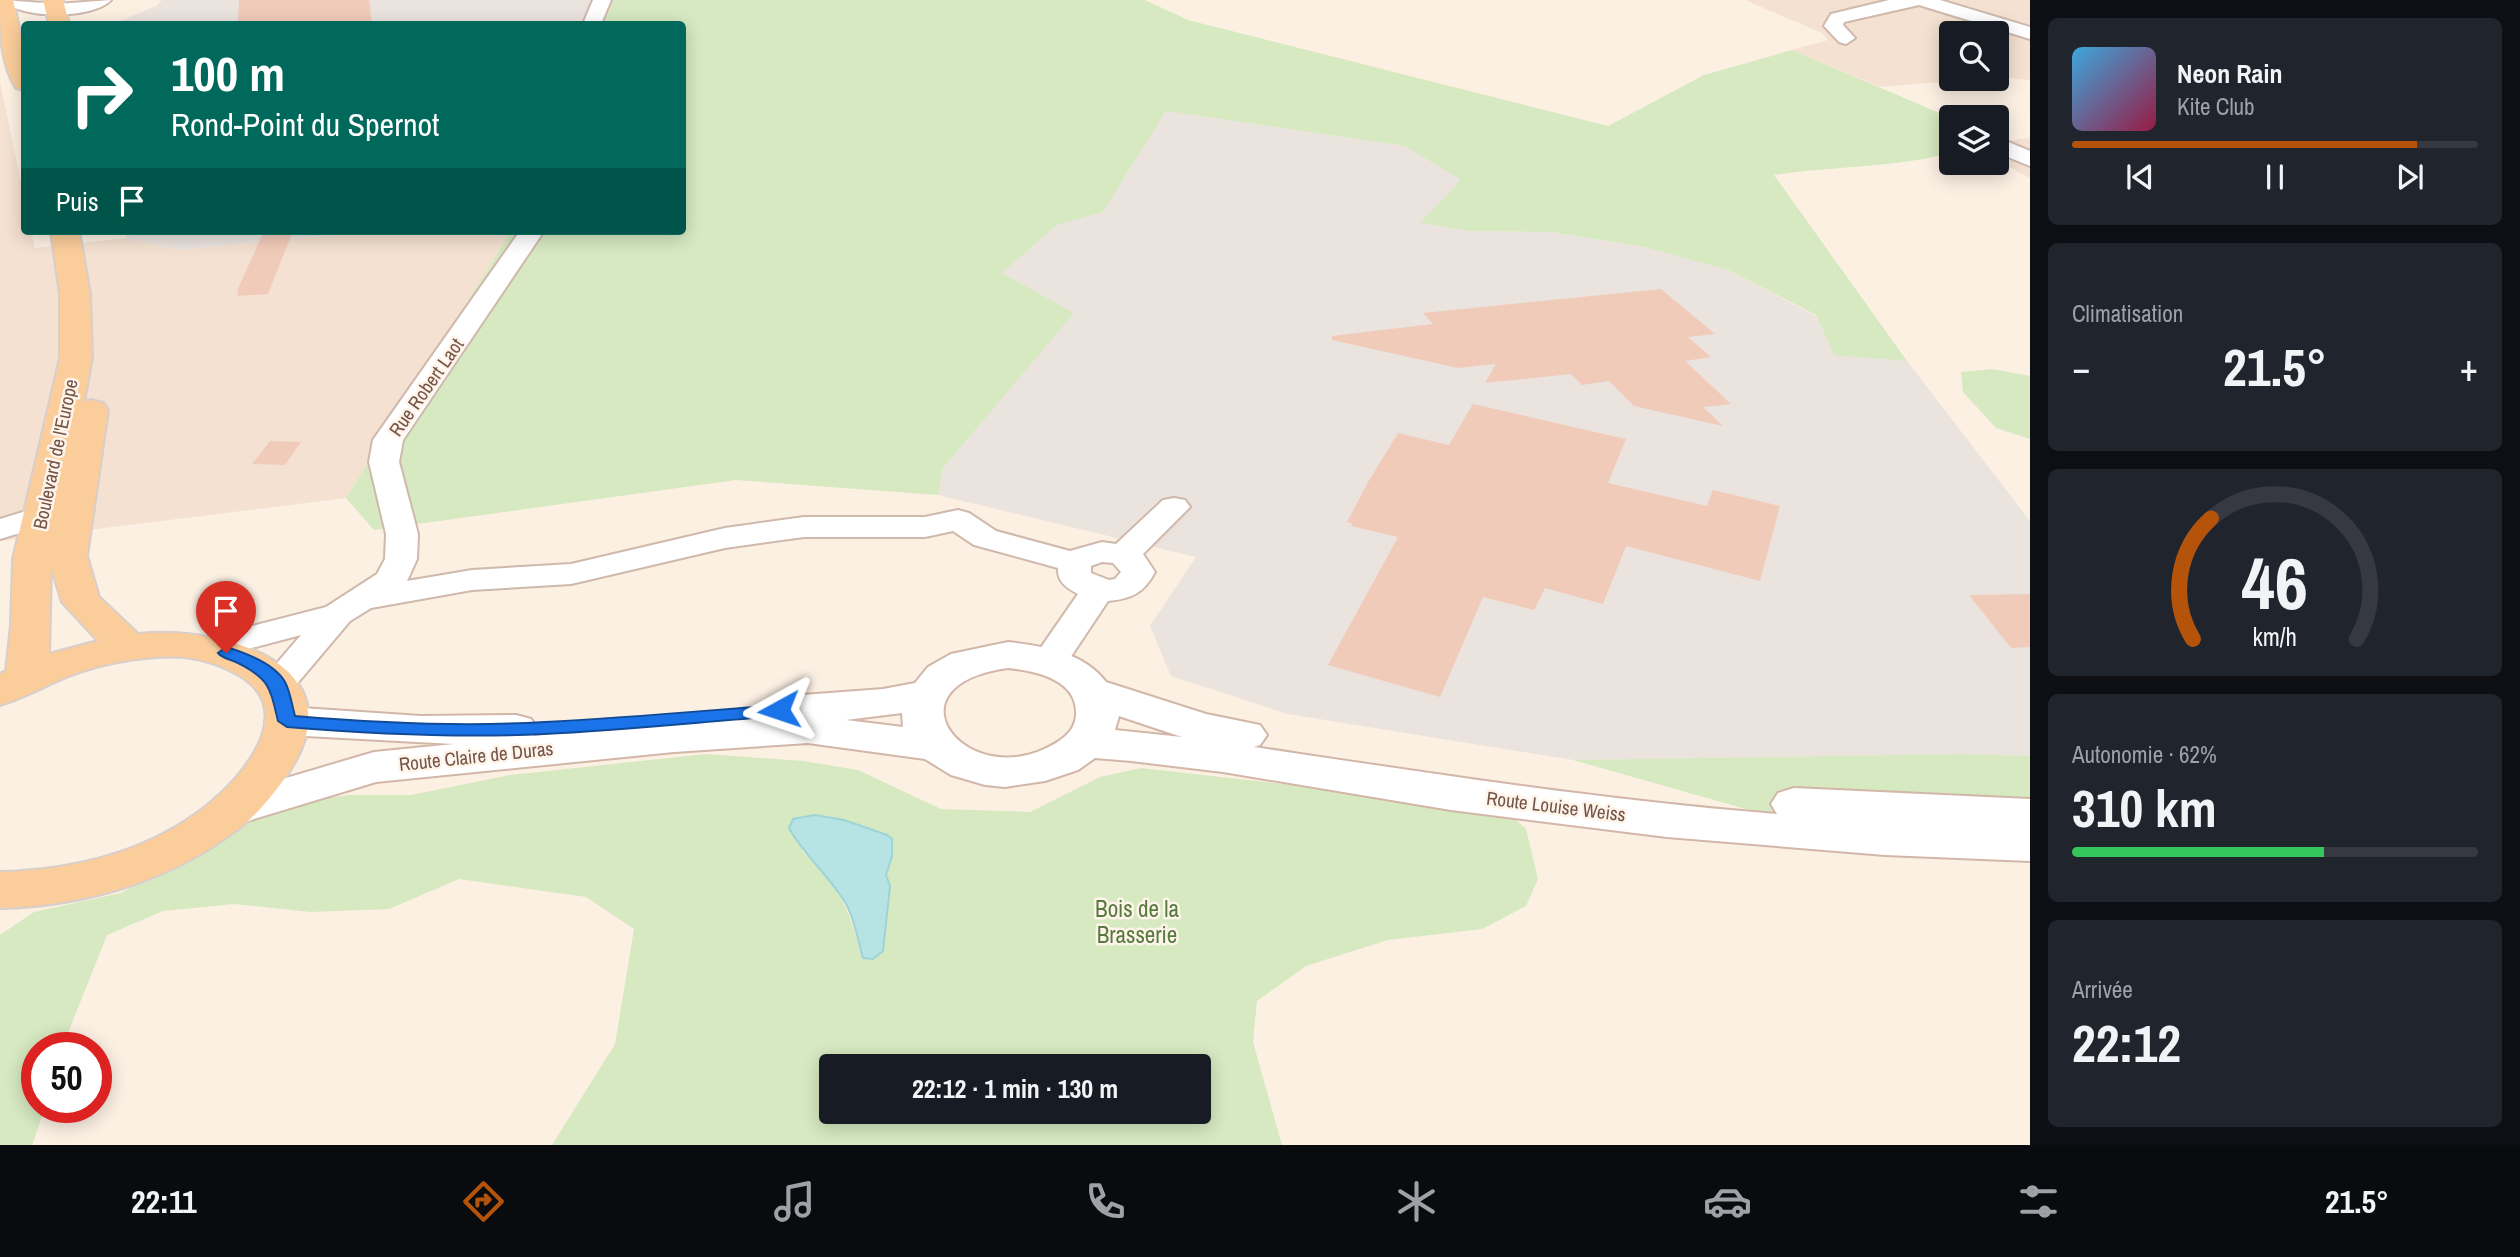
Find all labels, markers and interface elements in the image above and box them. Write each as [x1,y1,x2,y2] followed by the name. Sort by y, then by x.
[1939,21,2009,175] map controls
[1939,21,2009,91] button: search
[171,40,285,106] text: 100 m
[56,49,147,140] icon: right
[2177,56,2282,91] text: Neon Rain
[2177,91,2255,122] text: Kite Club
[171,103,439,146] text: Rond-Point du Spernot
[1939,105,2009,175] button: layers
[2121,158,2159,196] icon: previous
[2256,158,2294,196] icon: pause
[2391,158,2429,196] icon: next
[113,182,151,220] icon: arrive
[56,184,99,219] text: Puis
[2072,298,2183,329] text: Climatisation
[383,332,470,441] street label: Rue Robert Laot
[2223,332,2327,402] text: 21.5°
[2072,342,2090,393] text: −
[2460,342,2478,393] text: +
[26,377,84,531] street label: Boulevard de l'Europe
[2242,534,2308,632] text: 46
[196,581,256,653] pin
[207,592,245,630] icon: arrive
[2253,619,2297,653] text: km/h
[742,673,816,747] position arrow
[398,735,555,777] street label: Route Claire de Duras
[2072,739,2217,770] text: Autonomie · 62%
[2072,773,2217,843] text: 310 km
[1485,785,1627,827] street label: Route Louise Weiss
[1095,893,1179,950] park label: Bois de la Brasserie
[2072,974,2133,1005] text: Arrivée
[2072,1008,2181,1078] text: 22:12
[21,1032,112,1123] speed limit sign: 50
[912,1071,1118,1106] text: 22:12 · 1 min · 130 m
[459,1177,508,1226] icon: directions
[770,1177,819,1226] icon: music
[1081,1177,1130,1226] icon: phone
[1392,1177,1441,1226] icon: climate
[1703,1177,1752,1226] icon: car
[2014,1177,2063,1226] icon: filters
[131,1180,197,1223] text: 22:11
[2325,1180,2389,1223] text: 21.5°

